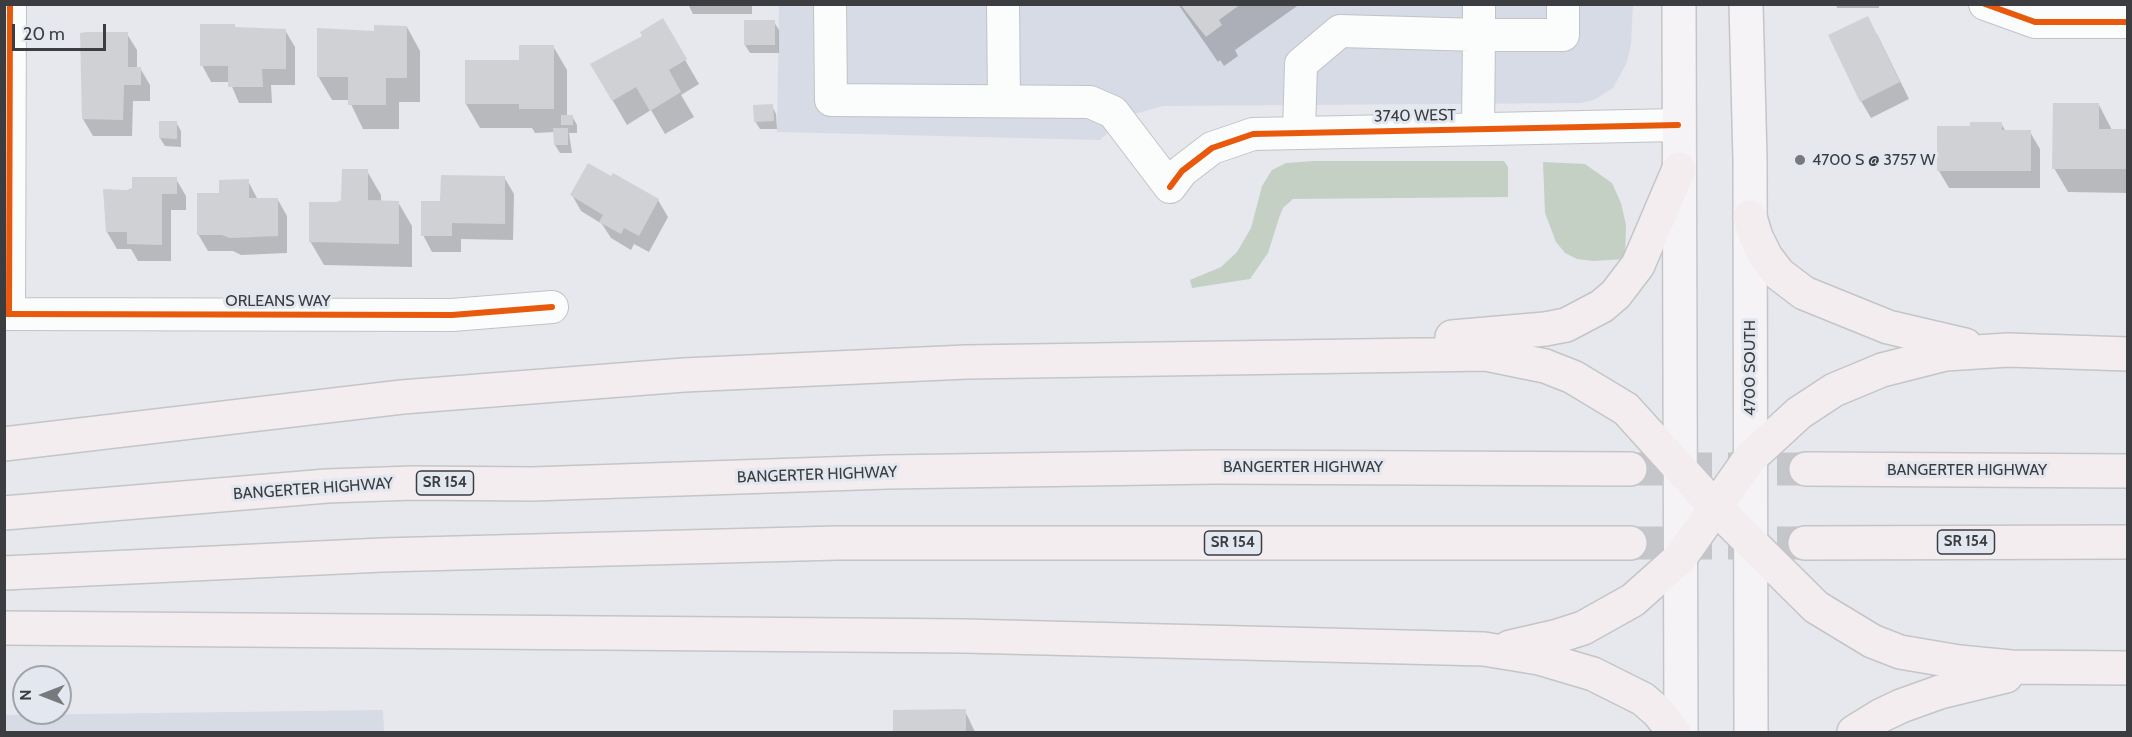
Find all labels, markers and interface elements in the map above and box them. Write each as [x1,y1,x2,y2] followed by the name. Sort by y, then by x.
[15,12,110,50] scale bar
[23,23,65,45] text: 20 m
[1374,106,1456,126] street label: 3740 WEST
[1812,150,1935,170] place label: 4700 S @ 3757 W
[1793,153,1807,167] marker: 4700 S @ 3757 W
[225,291,331,311] street label: ORLEANS WAY
[1740,320,1760,416] street label: 4700 SOUTH
[1223,457,1383,477] street label: BANGERTER HIGHWAY
[1887,460,2047,480] street label: BANGERTER HIGHWAY
[737,463,897,487] street label: BANGERTER HIGHWAY
[416,471,474,495] road number: SR 154
[232,474,394,504] street label: BANGERTER HIGHWAY
[1938,530,1994,554] road number: SR 154
[1204,531,1262,555] road number: SR 154
[12,665,72,725] north arrow
[16,689,35,701] text: N

